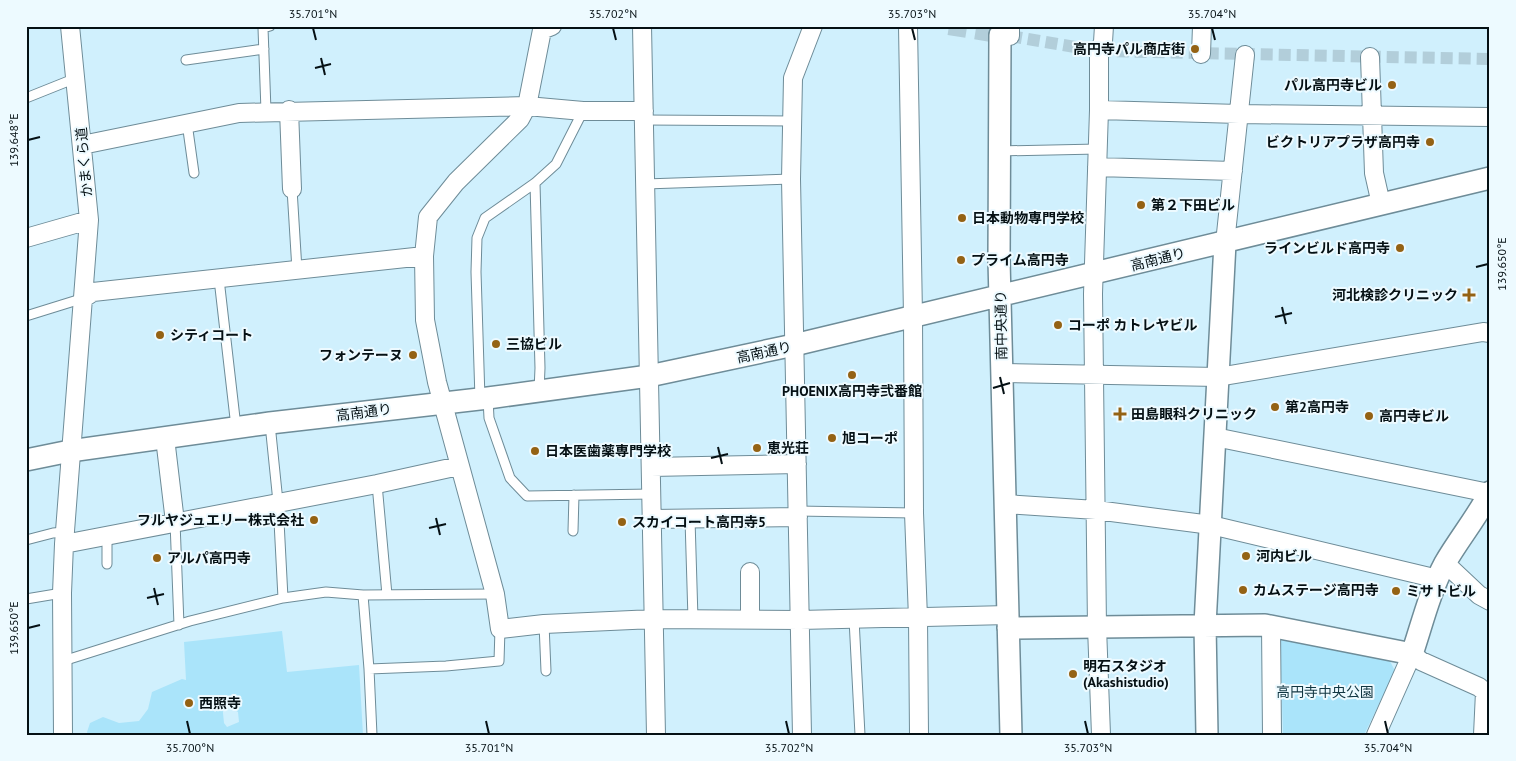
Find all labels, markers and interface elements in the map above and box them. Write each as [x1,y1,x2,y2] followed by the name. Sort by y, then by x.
[289,6,337,21] text: 35.701°N
[589,6,637,21] text: 35.702°N
[888,6,936,21] text: 35.703°N
[1188,6,1236,21] text: 35.704°N
[1073,40,1185,58] place label: 高円寺パル商店街
[1189,43,1201,55] marker: 高円寺パル商店街
[1284,76,1382,94] place label: パル高円寺ビル
[1386,79,1398,91] marker: パル高円寺ビル
[6,113,21,167] text: 139.648°E
[72,126,96,198] street label: かまくら道
[1266,133,1420,151] place label: ビクトリアプラザ高円寺
[1424,136,1436,148] marker: ビクトリアプラザ高円寺
[1151,196,1235,214] place label: 第２下田ビル
[1135,199,1147,211] marker: 第２下田ビル
[972,209,1084,227] place label: 日本動物専門学校
[956,212,968,224] marker: 日本動物専門学校
[1494,237,1509,291] text: 139.650°E
[1264,239,1390,257] place label: ラインビルド高円寺
[1394,242,1406,254] marker: ラインビルド高円寺
[1129,243,1187,275] street label: 高南通り
[971,251,1069,269] place label: プライム高円寺
[955,254,967,266] marker: プライム高円寺
[1332,286,1458,304] place label: 河北検診クリニック
[1462,288,1476,302] marker: 河北検診クリニック
[991,290,1011,360] street label: 南中央通り
[1068,316,1198,334] place label: コーポ カトレヤビル
[1052,319,1064,331] marker: コーポ カトレヤビル
[170,326,253,344] place label: シティコート
[154,329,166,341] marker: シティコート
[506,335,562,353] place label: 三協ビル
[735,337,793,367] street label: 高南通り
[490,338,502,350] marker: 三協ビル
[319,346,403,364] place label: フォンテーヌ
[407,349,419,361] marker: フォンテーヌ
[846,369,858,381] marker: PHOENIX高円寺弐番館
[782,382,922,400] place label: PHOENIX高円寺弐番館
[1285,398,1349,416] place label: 第2高円寺
[335,400,393,424] street label: 高南通り
[1269,401,1281,413] marker: 第2高円寺
[1131,405,1257,423] place label: 田島眼科クリニック
[1113,407,1127,421] marker: 田島眼科クリニック
[1379,407,1449,425] place label: 高円寺ビル
[1363,410,1375,422] marker: 高円寺ビル
[842,429,898,447] place label: 旭コーポ
[826,432,838,444] marker: 旭コーポ
[767,439,809,457] place label: 恵光荘
[545,442,671,460] place label: 日本医歯薬専門学校
[751,442,763,454] marker: 恵光荘
[529,445,541,457] marker: 日本医歯薬専門学校
[137,511,304,529] place label: フルヤジュエリー株式会社
[632,513,766,531] place label: スカイコート高円寺5
[308,514,320,526] marker: フルヤジュエリー株式会社
[616,516,628,528] marker: スカイコート高円寺5
[1256,547,1312,565] place label: 河内ビル
[167,549,251,567] place label: アルパ高円寺
[1240,550,1252,562] marker: 河内ビル
[151,552,163,564] marker: アルパ高円寺
[1253,581,1379,599] place label: カムステージ高円寺
[1406,582,1476,600] place label: ミサトビル
[1237,584,1249,596] marker: カムステージ高円寺
[1390,585,1402,597] marker: ミサトビル
[6,601,21,655] text: 139.650°E
[1083,657,1169,691] place label: 明石スタジオ (Akashistudio)
[1067,668,1079,680] marker: 明石スタジオ (Akashistudio)
[1276,683,1374,701] park label: 高円寺中央公園
[199,694,241,712] place label: 西照寺
[183,697,195,709] marker: 西照寺
[166,740,214,755] text: 35.700°N
[465,740,513,755] text: 35.701°N
[765,740,813,755] text: 35.702°N
[1064,740,1112,755] text: 35.703°N
[1364,740,1412,755] text: 35.704°N

